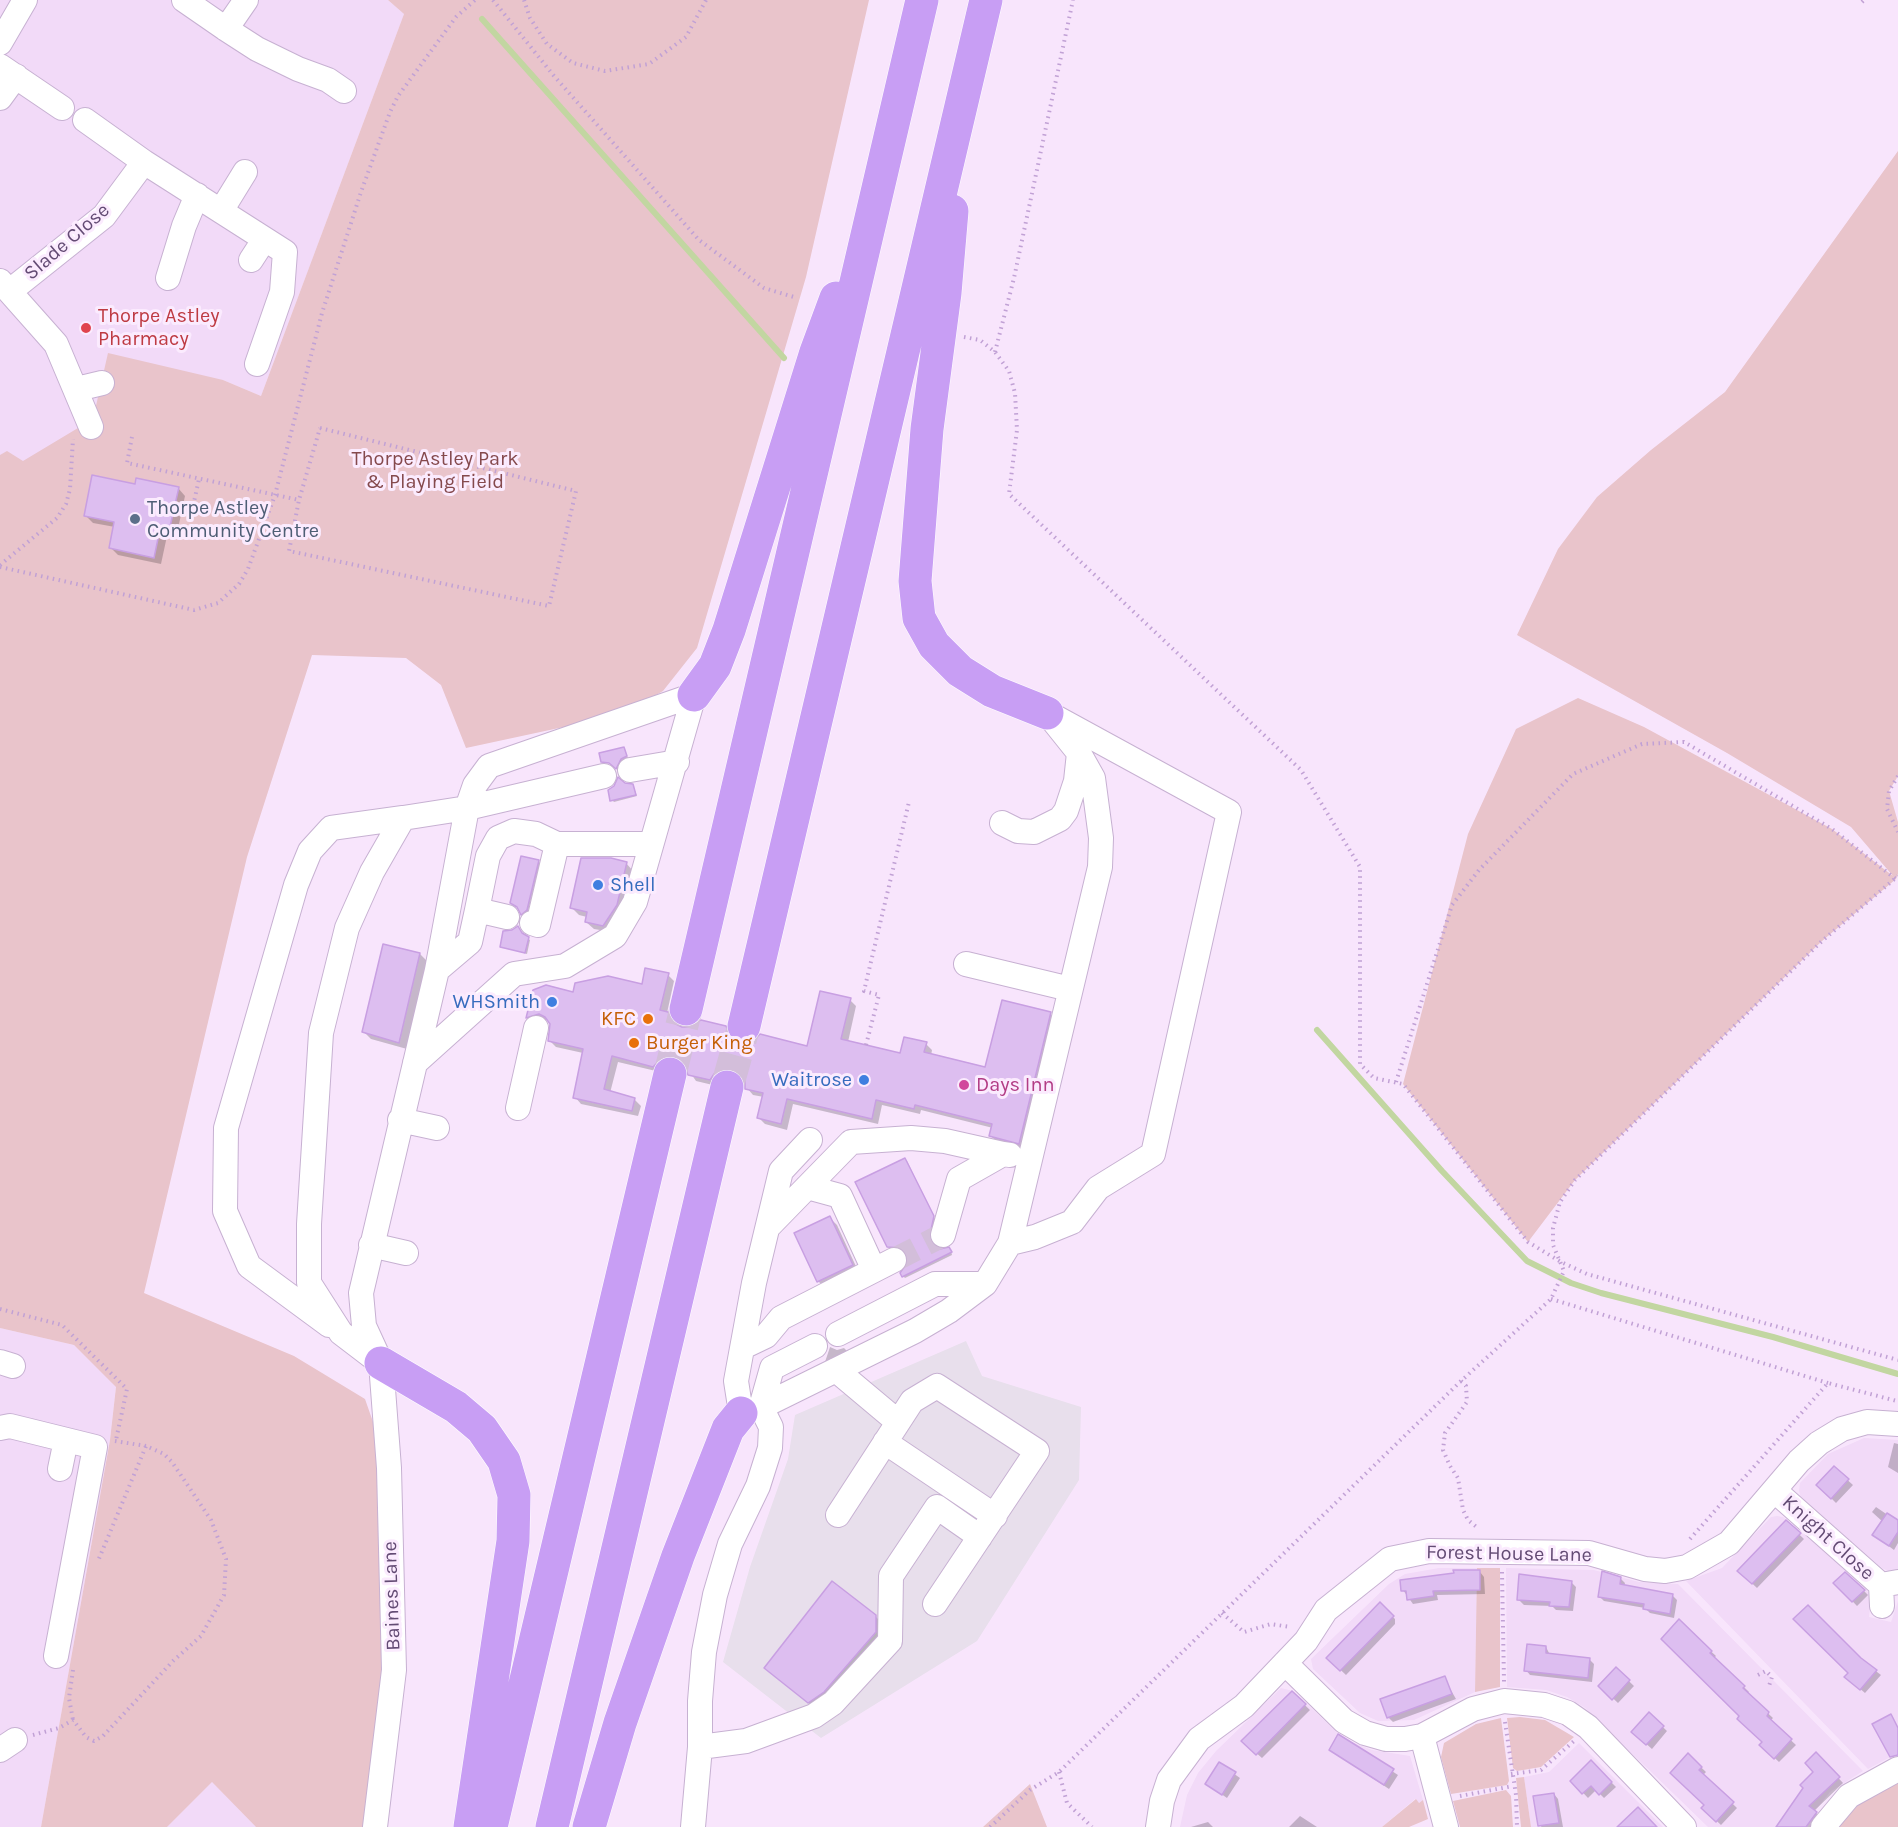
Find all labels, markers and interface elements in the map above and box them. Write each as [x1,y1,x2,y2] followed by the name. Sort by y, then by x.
[19,198,115,286] street label: Slade Close
[98,304,220,351] place label: Thorpe Astley Pharmacy
[79,321,93,335] marker: Thorpe Astley Pharmacy
[352,447,518,494] park label: Thorpe Astley Park & Playing Field
[147,496,319,543] place label: Thorpe Astley Community Centre
[128,512,142,526] marker: Thorpe Astley Community Centre
[610,873,656,897] place label: Shell
[591,878,605,892] marker: Shell
[452,990,540,1014] place label: WHSmith
[545,995,559,1009] marker: WHSmith
[601,1007,636,1031] place label: KFC
[641,1012,655,1026] marker: KFC
[646,1031,752,1055] place label: Burger King
[627,1036,641,1050] marker: Burger King
[771,1068,852,1092] place label: Waitrose
[857,1073,871,1087] marker: Waitrose
[976,1073,1055,1097] place label: Days Inn
[957,1078,971,1092] marker: Days Inn
[1777,1490,1879,1586] street label: Knight Close
[378,1541,406,1651] street label: Baines Lane
[1426,1541,1592,1567] street label: Forest House Lane

